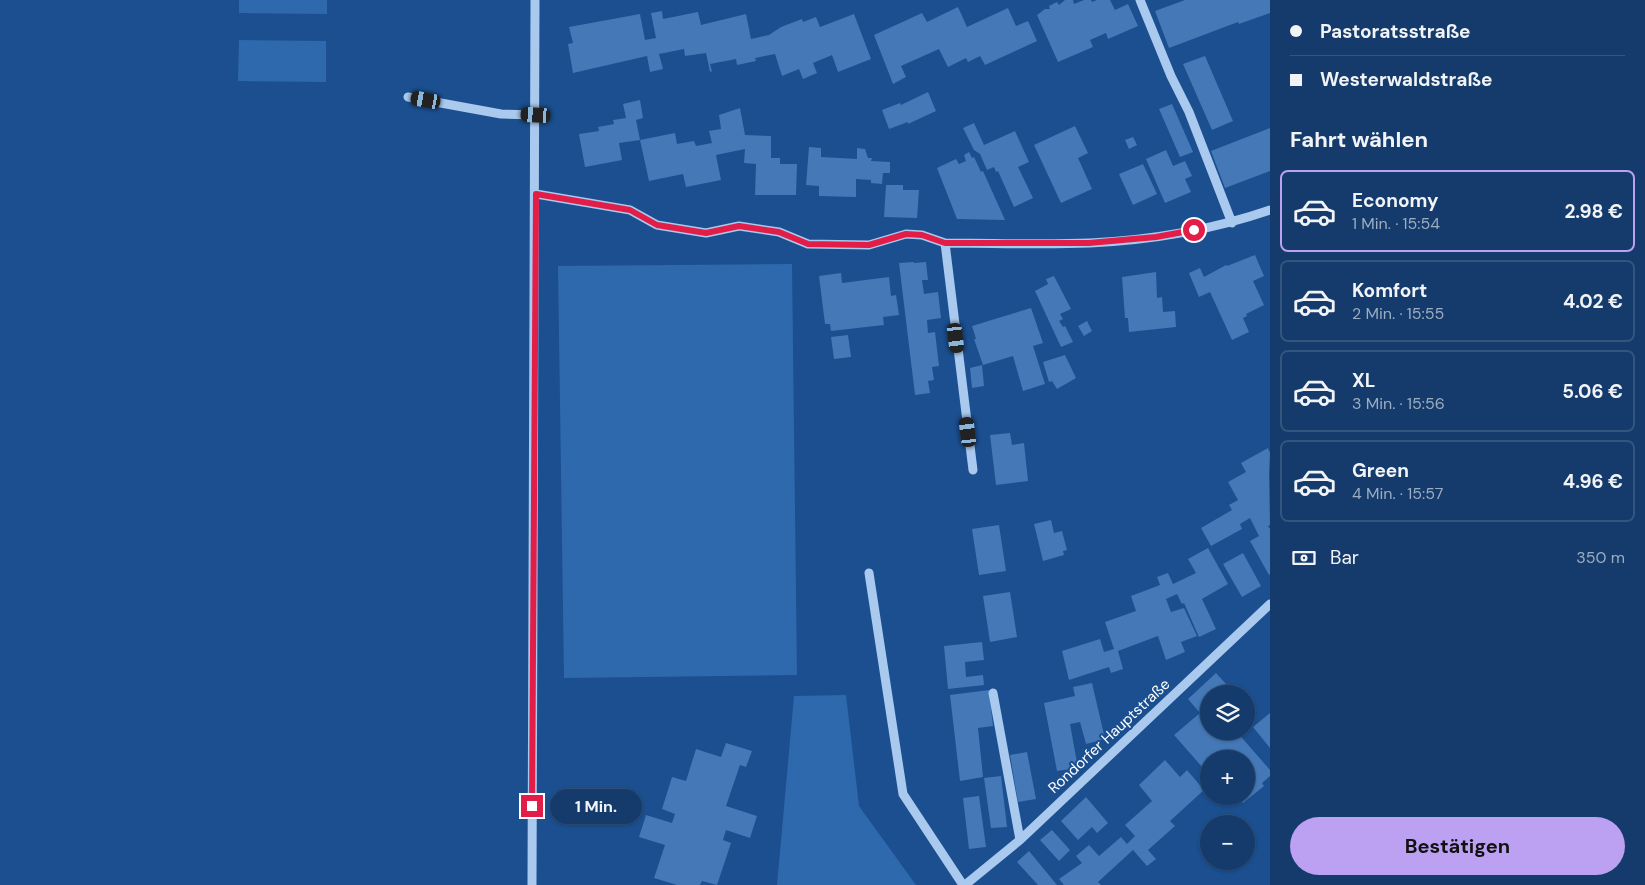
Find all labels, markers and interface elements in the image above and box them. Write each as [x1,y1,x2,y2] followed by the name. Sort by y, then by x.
[1320,19,1471,44] text: Pastoratsstraße
[1320,67,1492,92] text: Westerwaldstraße
[409,90,442,110] car
[520,107,551,123] car
[1290,125,1428,154] text: Fahrt wählen
[1352,188,1439,213] text: Economy
[1292,189,1337,234] icon: car
[1564,199,1623,224] text: 2.98 €
[1352,213,1440,234] text: 1 Min. · 15:54
[1183,219,1205,241] route start
[1352,278,1427,303] text: Komfort
[1292,279,1337,324] icon: car
[1563,289,1623,314] text: 4.02 €
[1352,303,1444,324] text: 2 Min. · 15:55
[946,322,965,354] car
[1352,368,1375,393] text: XL
[1292,369,1337,414] icon: car
[1562,379,1623,404] text: 5.06 €
[1352,393,1445,414] text: 3 Min. · 15:56
[958,416,977,448] car
[1352,458,1409,483] text: Green
[1292,459,1337,504] icon: car
[1563,469,1623,494] text: 4.96 €
[1352,483,1443,504] text: 4 Min. · 15:57
[1290,544,1318,572] icon: cash
[1330,545,1359,570] text: Bar
[1576,547,1625,568] text: 350 m
[1044,674,1174,798] street label: Rondorfer Hauptstraße
[1200,685,1255,870] map controls
[1200,685,1255,740] button: layers
[1200,750,1255,805] button: +
[550,788,642,824] callout: 1 Min.
[521,795,543,817] route end
[575,796,617,817] text: 1 Min.
[1200,815,1255,870] button: −
[1290,817,1625,875] button: Bestätigen

